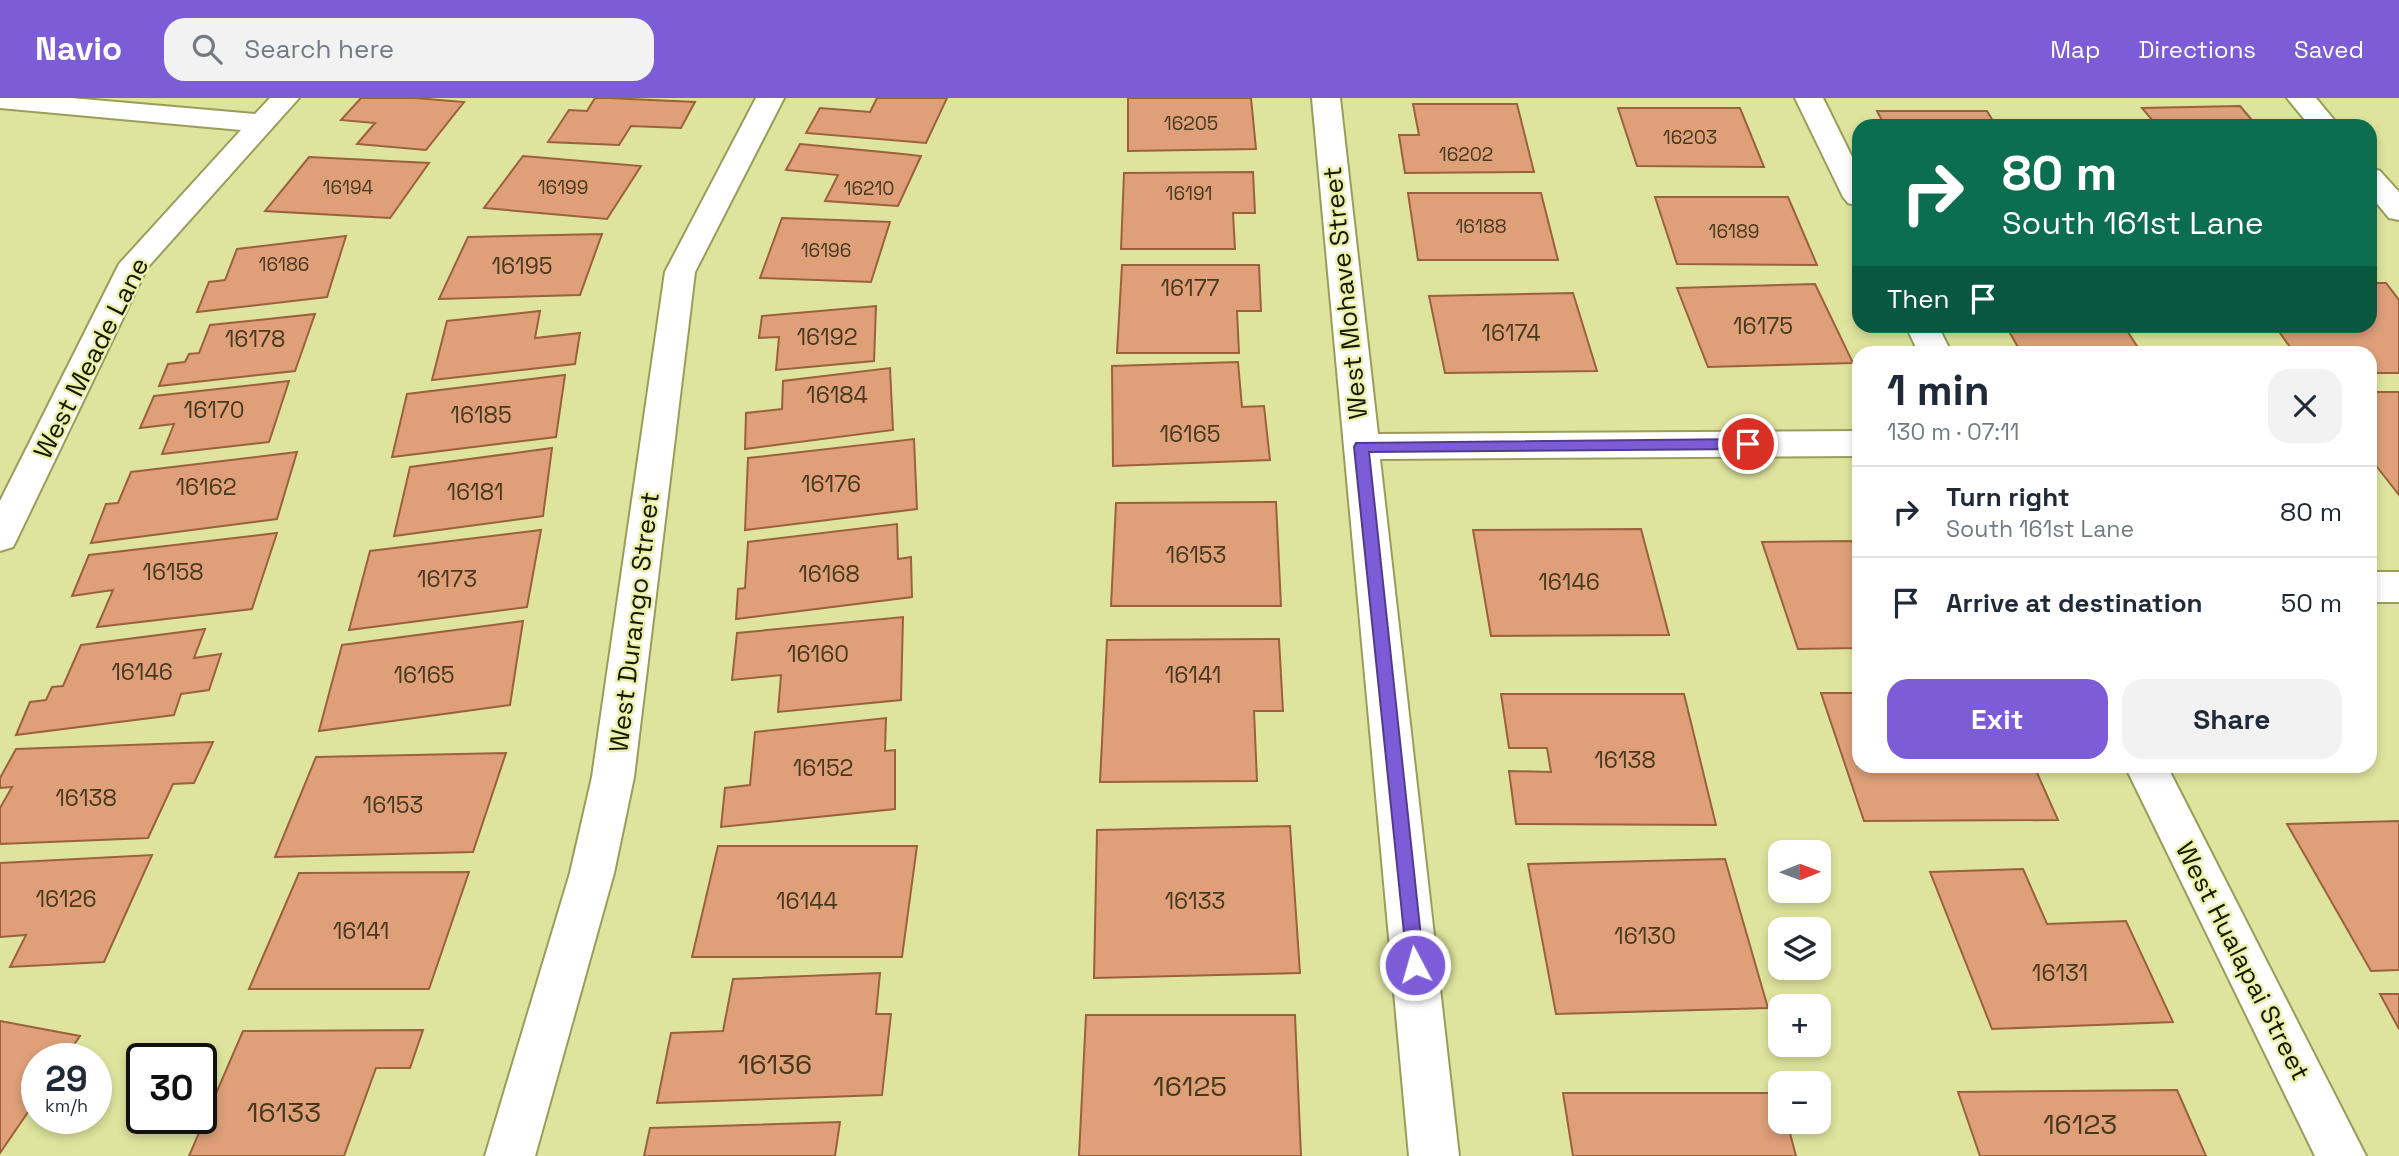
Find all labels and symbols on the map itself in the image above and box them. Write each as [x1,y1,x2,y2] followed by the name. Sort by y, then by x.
[1164,111,1218,136] house number: 16205
[1663,125,1717,150] house number: 16203
[1439,142,1493,167] house number: 16202
[1315,165,1375,421] street label: West Mohave Street
[323,175,374,200] house number: 16194
[538,175,588,200] house number: 16199
[843,176,895,201] house number: 16210
[1165,181,1213,206] house number: 16191
[1455,214,1507,239] house number: 16188
[1709,219,1759,244] house number: 16189
[801,238,851,263] house number: 16196
[491,251,553,281] house number: 16195
[26,252,156,464] street label: West Meade Lane
[259,252,309,277] house number: 16186
[1160,273,1220,303] house number: 16177
[1733,311,1793,341] house number: 16175
[1481,318,1541,348] house number: 16174
[796,322,858,352] house number: 16192
[225,324,285,354] house number: 16178
[806,380,868,410] house number: 16184
[184,395,244,425] house number: 16170
[450,400,512,430] house number: 16185
[1718,414,1778,474] pin
[1159,419,1221,449] house number: 16165
[801,469,861,499] house number: 16176
[175,472,237,502] house number: 16162
[446,477,504,507] house number: 16181
[601,490,667,754] street label: West Durango Street
[1166,540,1226,570] house number: 16153
[142,557,204,587] house number: 16158
[798,559,860,589] house number: 16168
[417,564,477,594] house number: 16173
[1538,567,1600,597] house number: 16146
[787,639,849,669] house number: 16160
[111,657,173,687] house number: 16146
[393,660,455,690] house number: 16165
[1165,660,1221,690] house number: 16141
[1594,745,1656,775] house number: 16138
[793,753,853,783] house number: 16152
[55,783,117,813] house number: 16138
[363,790,423,820] house number: 16153
[2168,836,2318,1086] street label: West Hualapai Street
[1768,840,1830,903] north arrow
[35,884,97,914] house number: 16126
[776,886,838,916] house number: 16144
[1164,886,1226,916] house number: 16133
[333,916,389,946] house number: 16141
[1614,921,1676,951] house number: 16130
[1378,928,1452,1002] position arrow
[2032,958,2088,988] house number: 16131
[126,1043,217,1134] speed limit sign: 30
[738,1046,812,1082] house number: 16136
[1153,1068,1227,1104] house number: 16125
[247,1094,321,1130] house number: 16133
[2043,1106,2117,1142] house number: 16123

